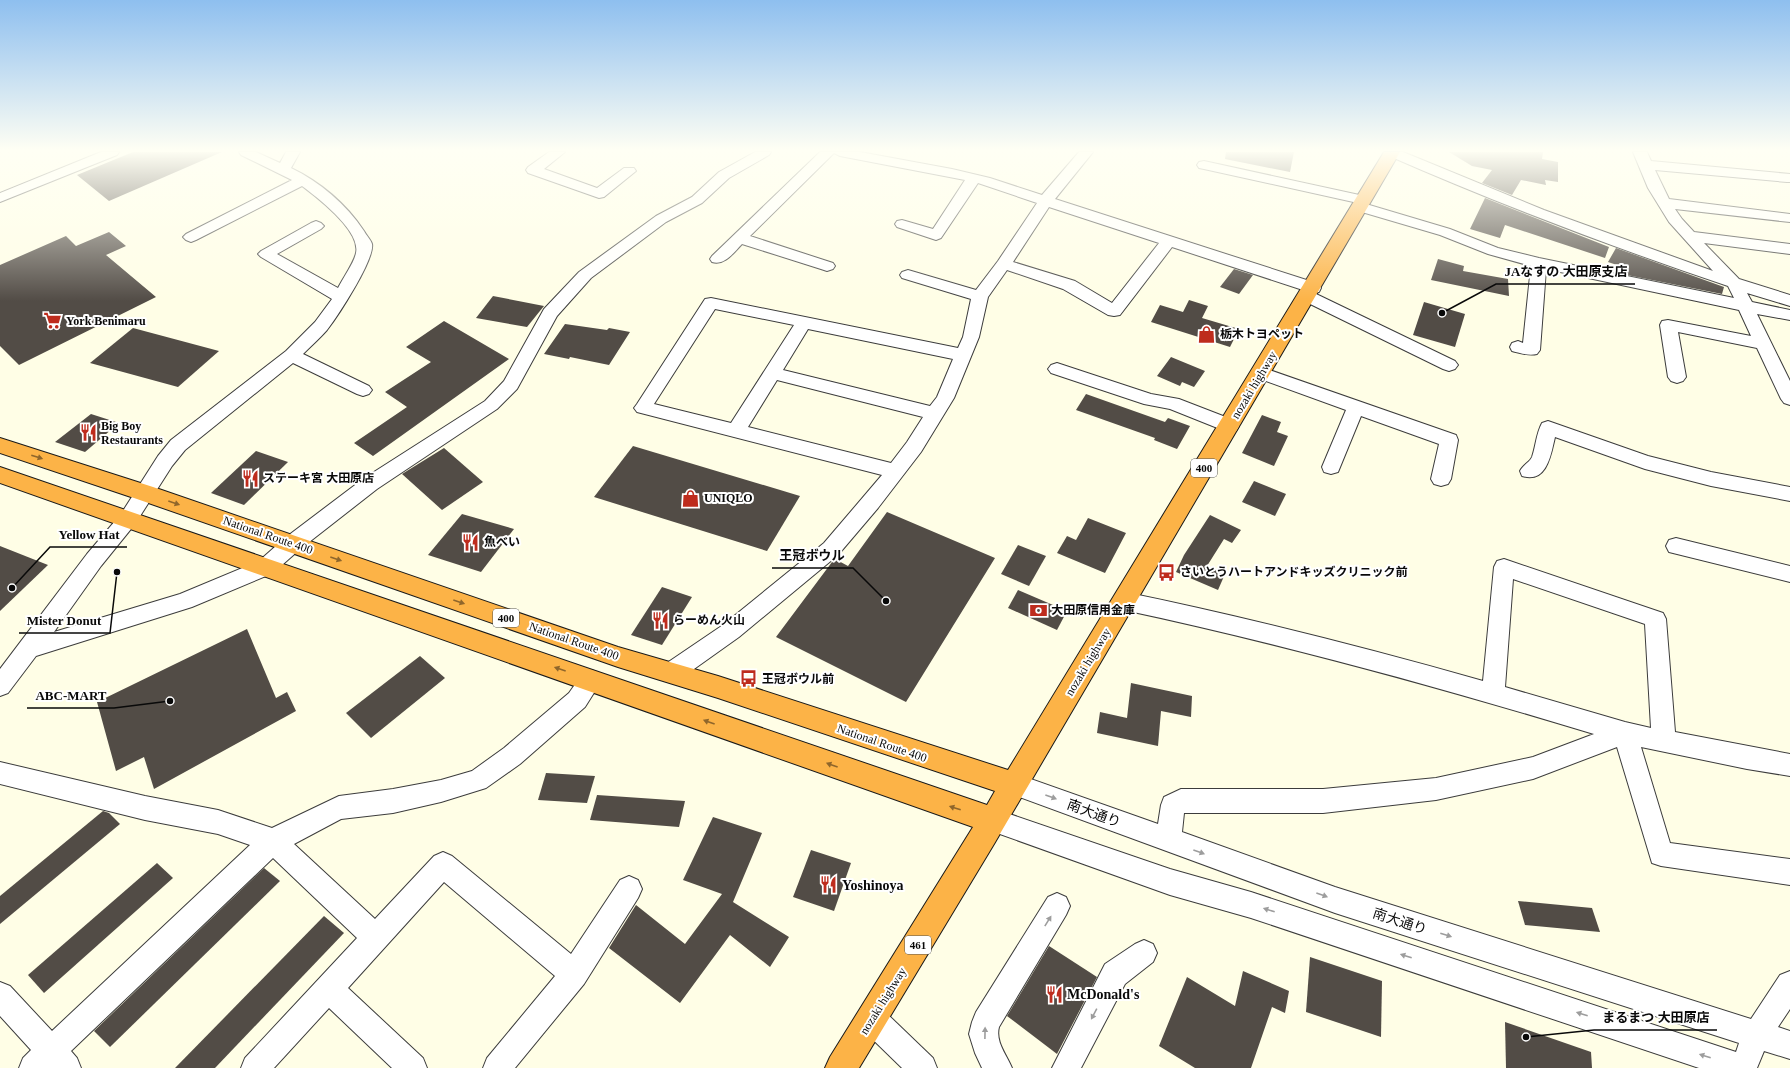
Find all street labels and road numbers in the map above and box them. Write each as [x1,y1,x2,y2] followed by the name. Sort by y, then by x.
[1228,349,1280,421] street label: nozaki highway
[1191,459,1217,477] road number: 400
[221,513,315,557] street label: National Route 400
[493,609,519,627] road number: 400
[527,619,621,663] street label: National Route 400
[1062,626,1114,698] street label: nozaki highway
[835,721,929,765] street label: National Route 400
[1065,797,1123,830] street label: 南大通り
[1371,906,1429,937] street label: 南大通り
[905,936,931,954] road number: 461
[857,965,909,1037] street label: nozaki highway

